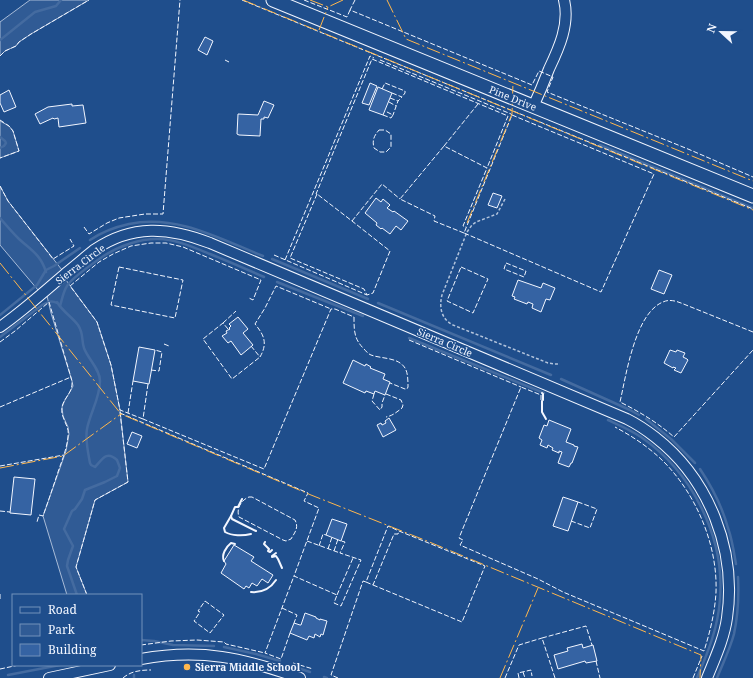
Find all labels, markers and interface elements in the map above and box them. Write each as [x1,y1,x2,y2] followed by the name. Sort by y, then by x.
[701,12,741,52] north arrow
[703,21,720,35] text: N
[487,82,539,114] street label: Pine Drive
[52,241,108,287] street label: Sierra Circle
[415,324,475,360] street label: Sierra Circle
[12,594,142,666] legend
[48,601,78,618] text: Road
[48,621,76,638] text: Park
[48,641,97,658] text: Building
[195,660,301,674] place label: Sierra Middle School
[182,662,192,672] marker: Sierra Middle School

